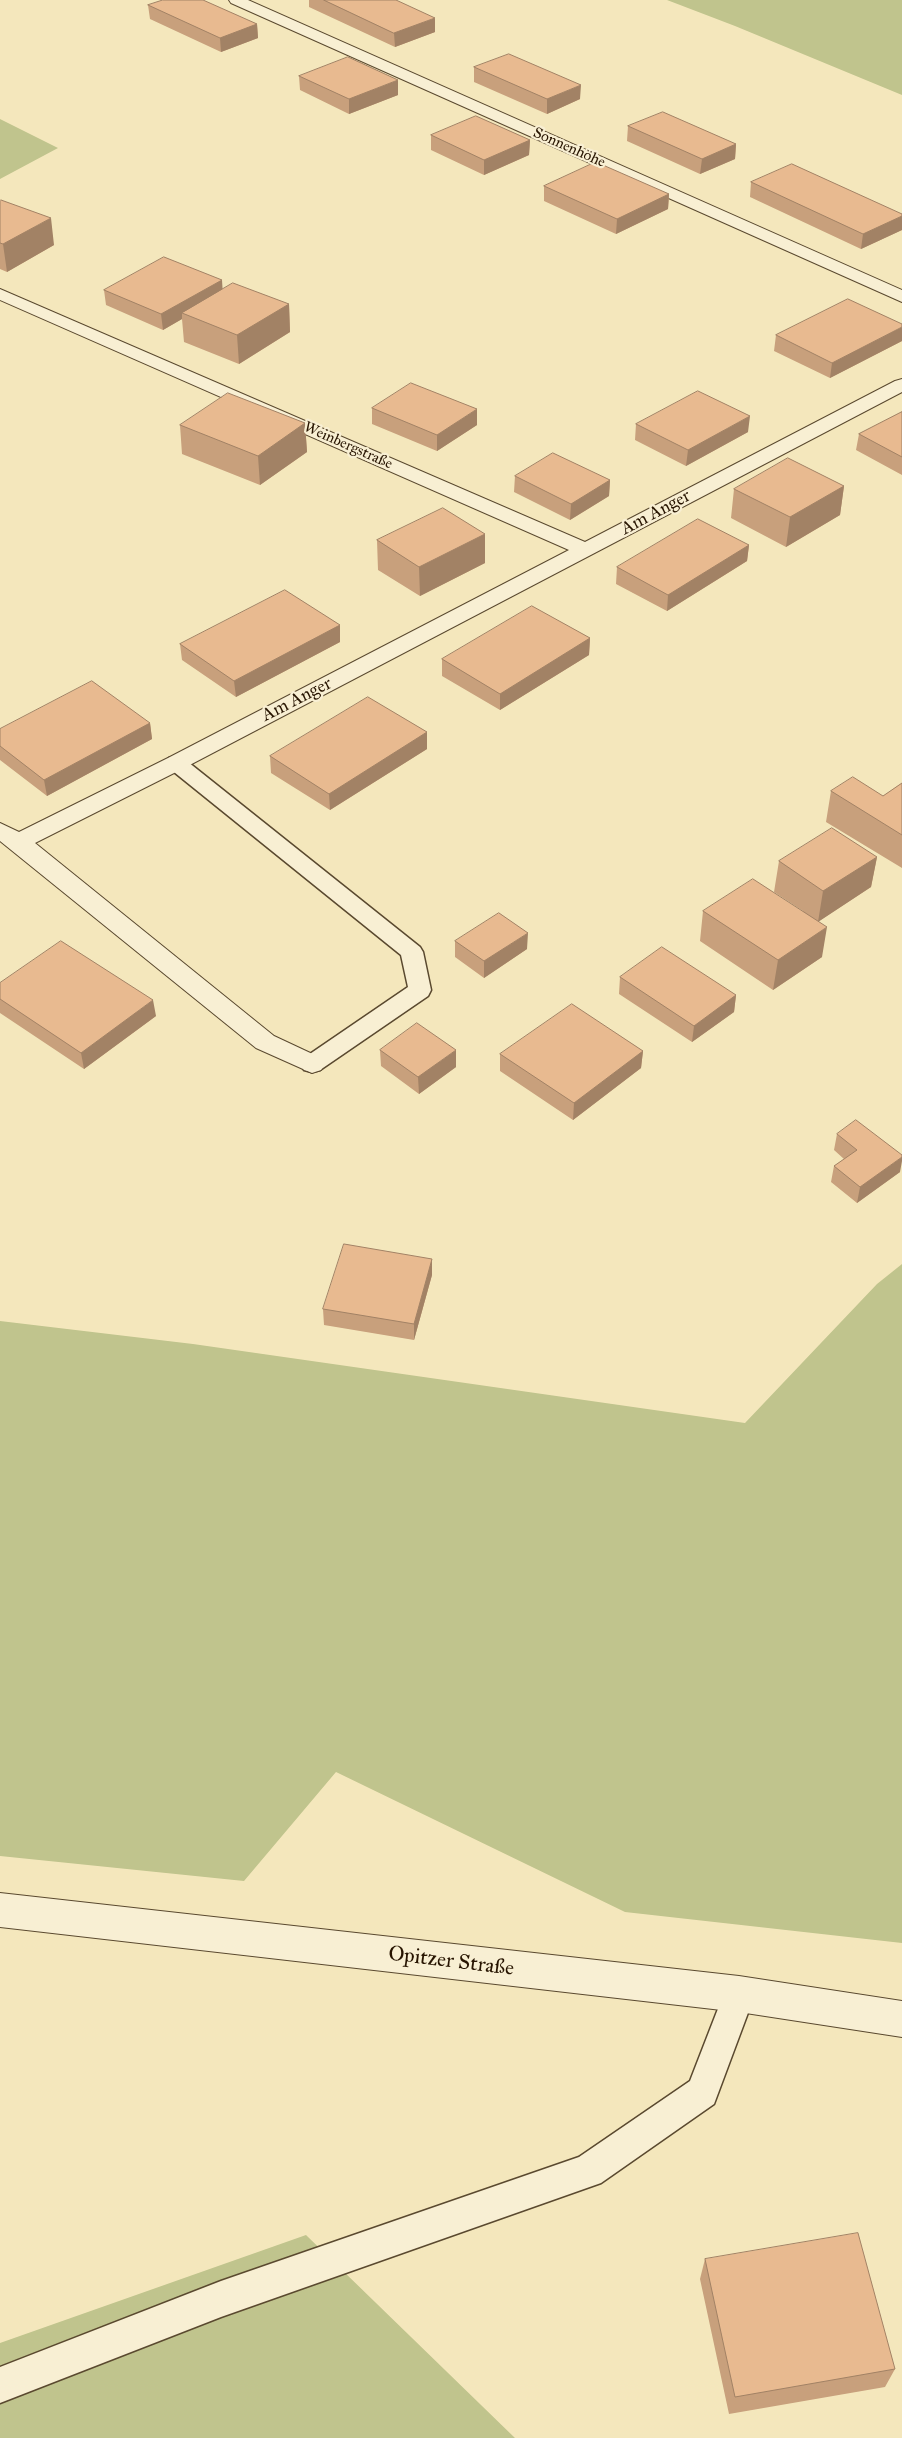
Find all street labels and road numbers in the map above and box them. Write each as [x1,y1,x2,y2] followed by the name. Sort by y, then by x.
[530,124,608,172] street label: Sonnenhöhe
[301,418,395,474] street label: Weinbergstraße
[618,486,694,540] street label: Am Anger
[258,673,336,727] street label: Am Anger
[387,1942,515,1982] street label: Opitzer Straße

